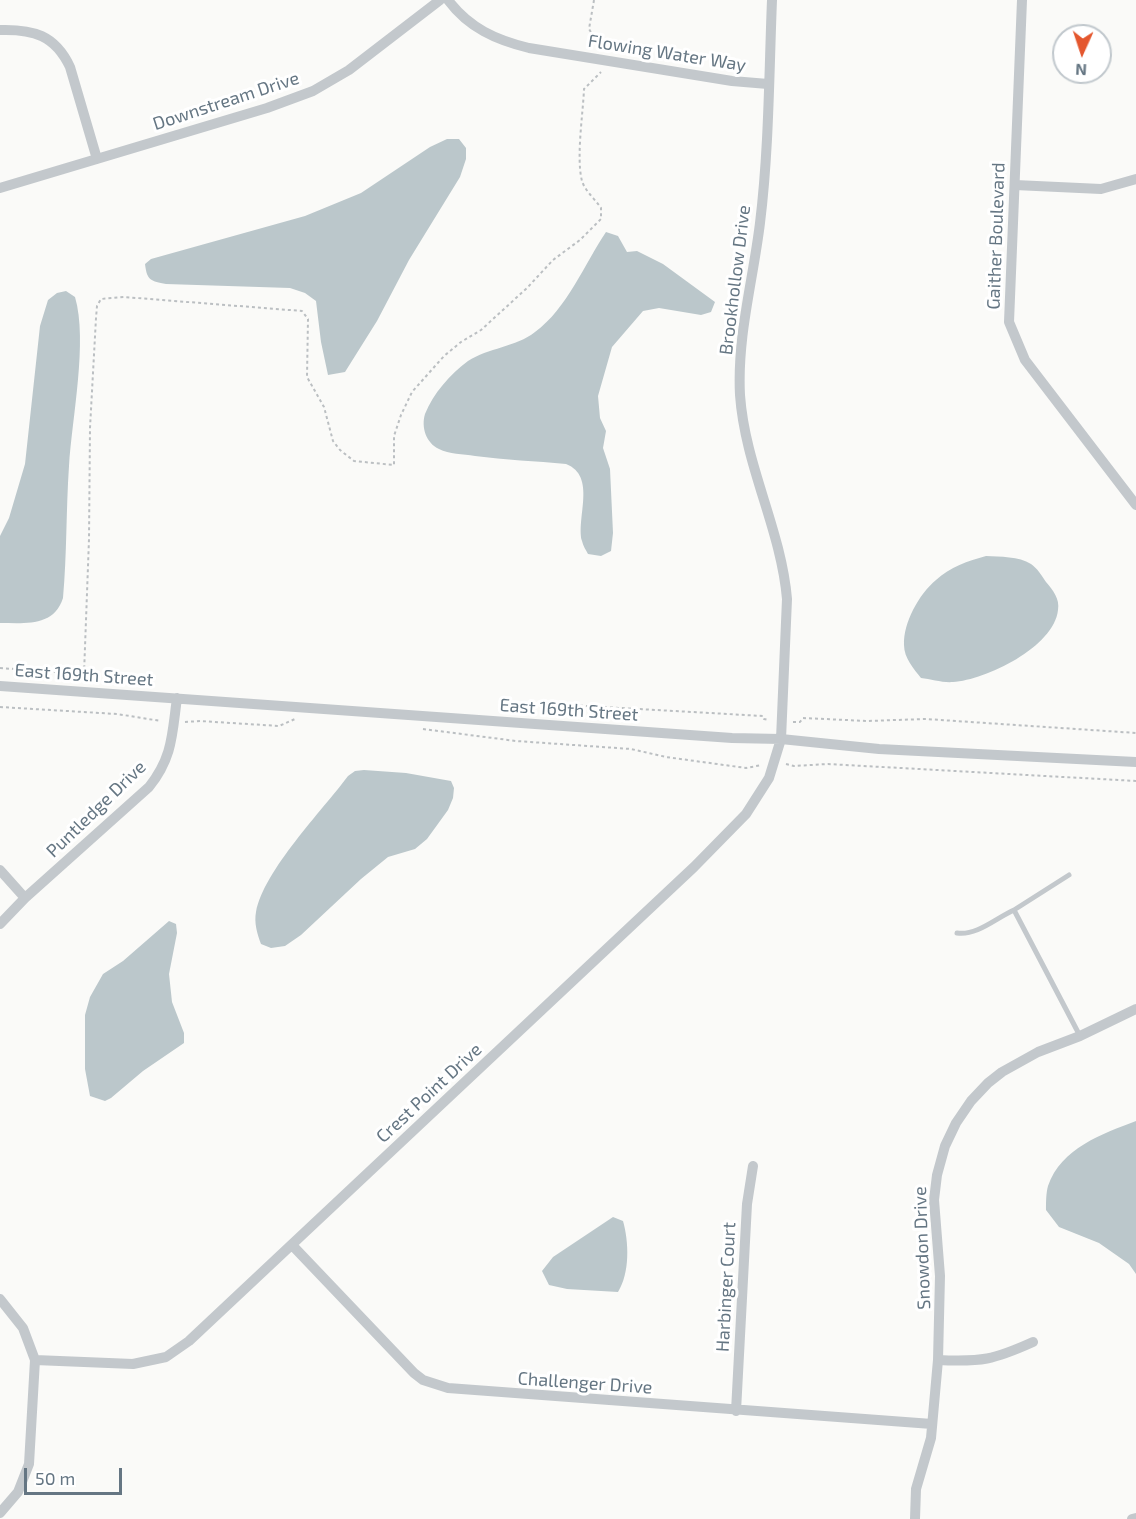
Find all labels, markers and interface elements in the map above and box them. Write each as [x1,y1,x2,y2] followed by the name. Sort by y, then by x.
[1052,24,1112,84] north arrow
[586,30,748,76] street label: Flowing Water Way
[1075,61,1087,80] text: N
[150,67,302,135] street label: Downstream Drive
[983,162,1009,310] street label: Gaither Boulevard
[715,204,755,356] street label: Brookhollow Drive
[14,659,154,691] street label: East 169th Street
[499,694,639,726] street label: East 169th Street
[42,756,150,862] street label: Puntledge Drive
[372,1039,486,1147] street label: Crest Point Drive
[909,1186,935,1310] street label: Snowdon Drive
[712,1222,740,1352] street label: Harbinger Court
[517,1368,653,1398] street label: Challenger Drive
[27,1456,124,1494] scale bar
[35,1467,75,1489] text: 50 m

